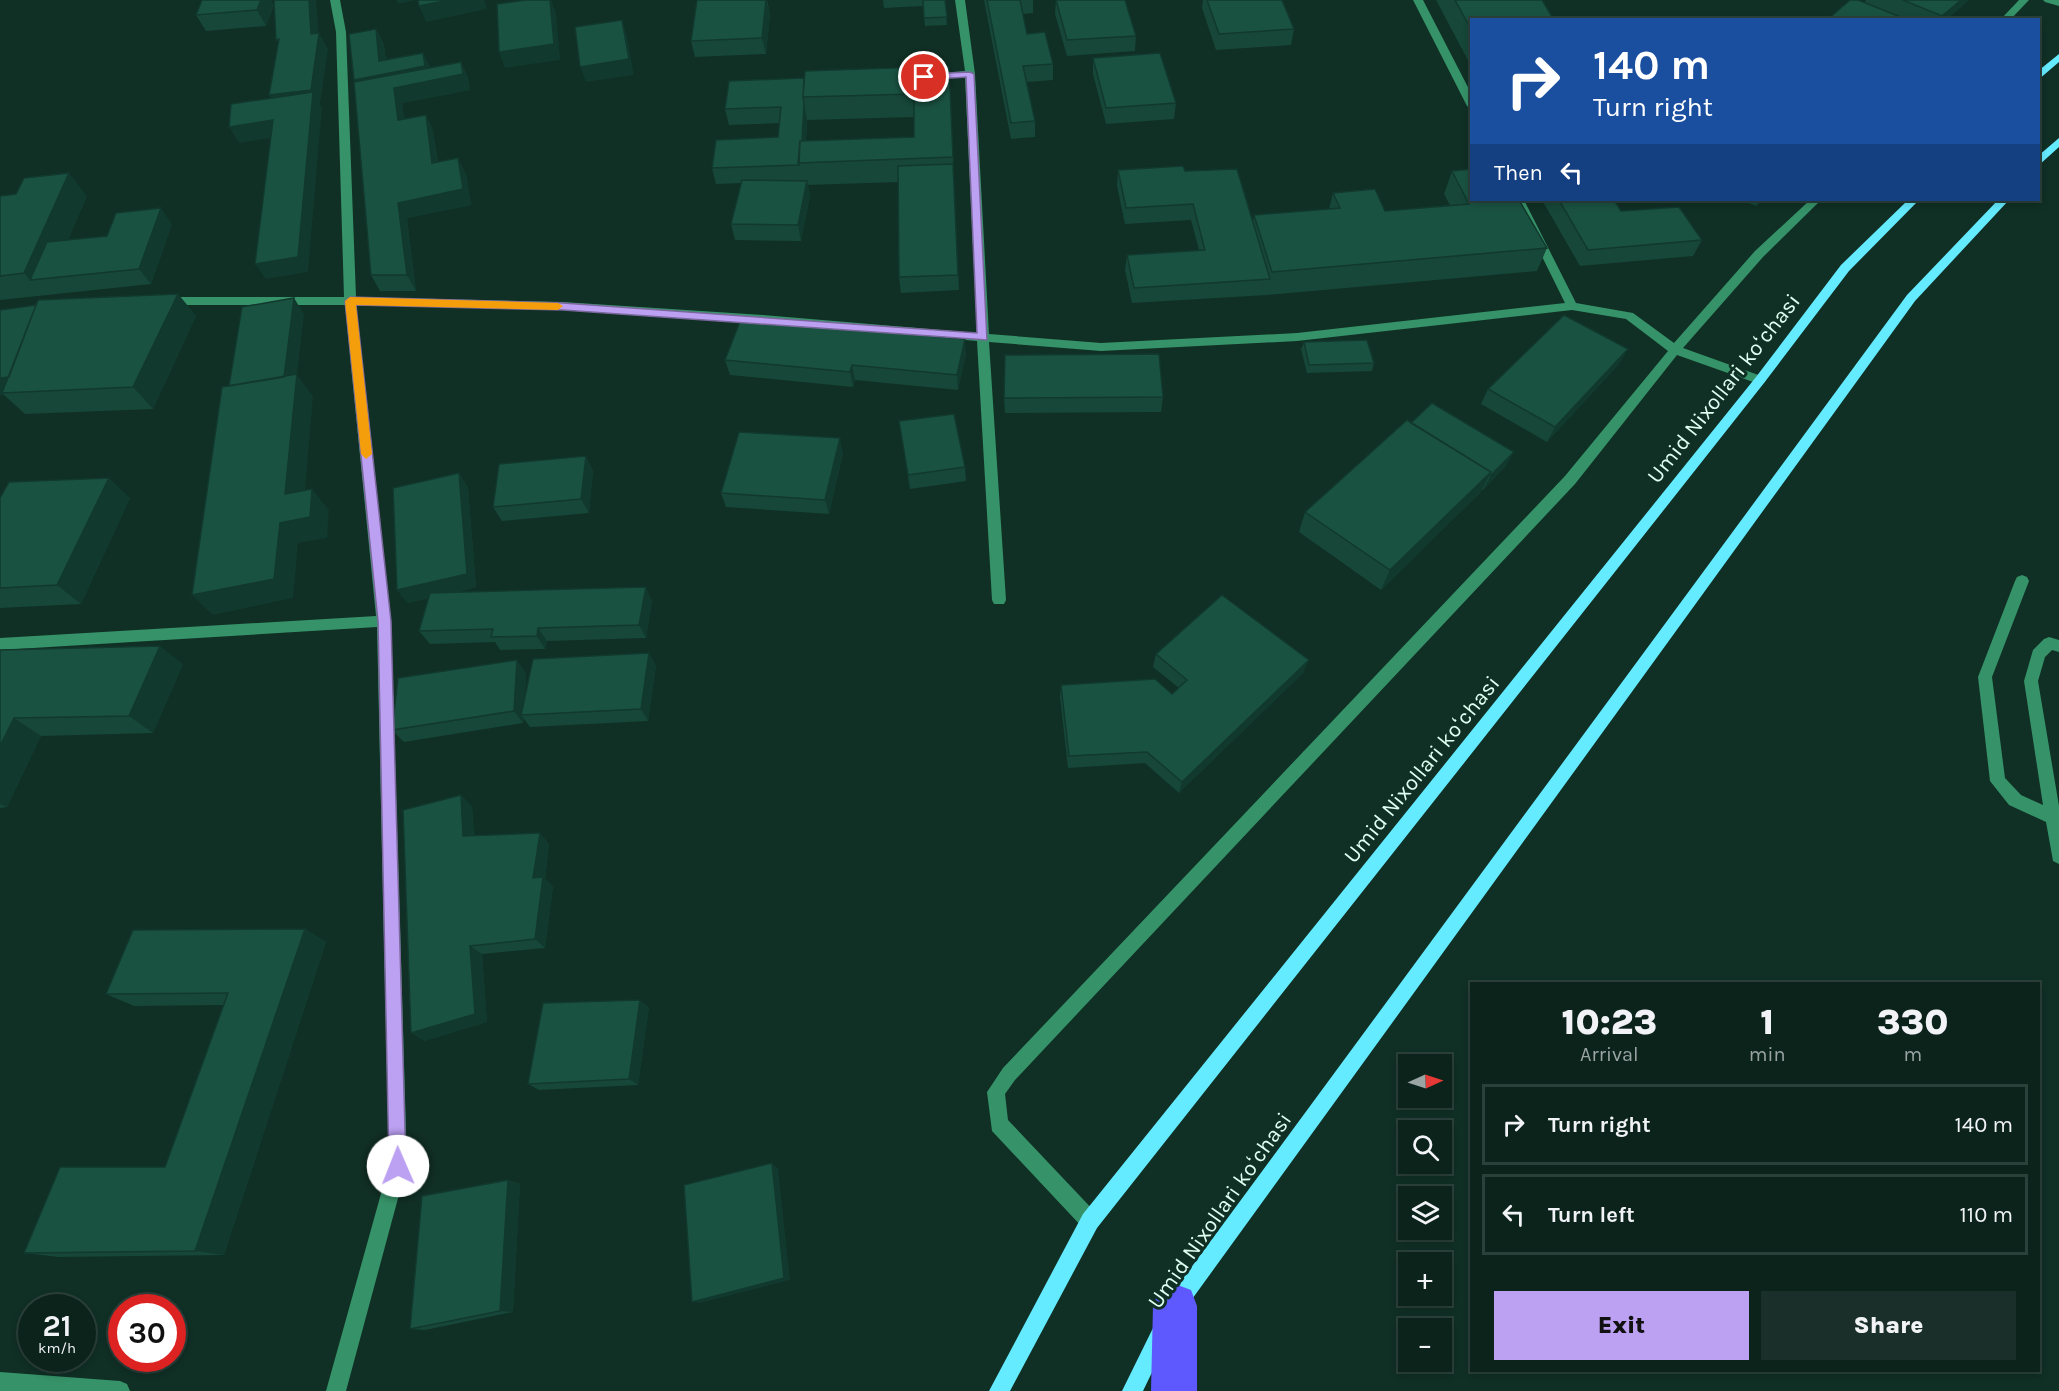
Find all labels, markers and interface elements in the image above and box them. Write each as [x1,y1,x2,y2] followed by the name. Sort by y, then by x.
[1593,40,1710,90] text: 140 m
[1494,42,1572,120] icon: right
[898,51,949,102] pin
[907,60,940,93] icon: arrive
[1593,91,1713,123] text: Turn right
[1555,156,1588,189] icon: left
[1494,160,1543,186] text: Then
[1642,289,1806,488] street label: Umid Nixollari koʻchasi
[1338,671,1505,868] street label: Umid Nixollari koʻchasi
[1562,1001,1657,1043] text: 10:23
[1760,1001,1774,1043] text: 1
[1877,1001,1948,1043] text: 330
[1580,1043,1639,1066] text: Arrival
[1749,1043,1785,1066] text: min
[1903,1043,1922,1066] text: m
[1398,1054,1452,1108] north arrow
[1398,1054,1452,1372] map controls
[1142,1108,1297,1313] street label: Umid Nixollari koʻchasi
[1497,1108,1530,1141] icon: right
[1548,1112,1651,1138] text: Turn right
[1955,1112,2013,1138] text: 140 m
[1398,1120,1452,1174] button: search
[366,1134,430,1198] position arrow
[1398,1186,1452,1240] button: layers
[1497,1198,1530,1231] icon: left
[1548,1202,1635,1228] text: Turn left
[1960,1202,2013,1228] text: 110 m
[1398,1252,1452,1306] button: +
[1494,1291,1749,1360] button: Exit
[1761,1291,2016,1360] button: Share
[108,1294,186,1372] speed limit sign: 30
[43,1308,71,1344] text: 21
[1398,1318,1452,1372] button: −
[38,1339,76,1357] text: km/h

